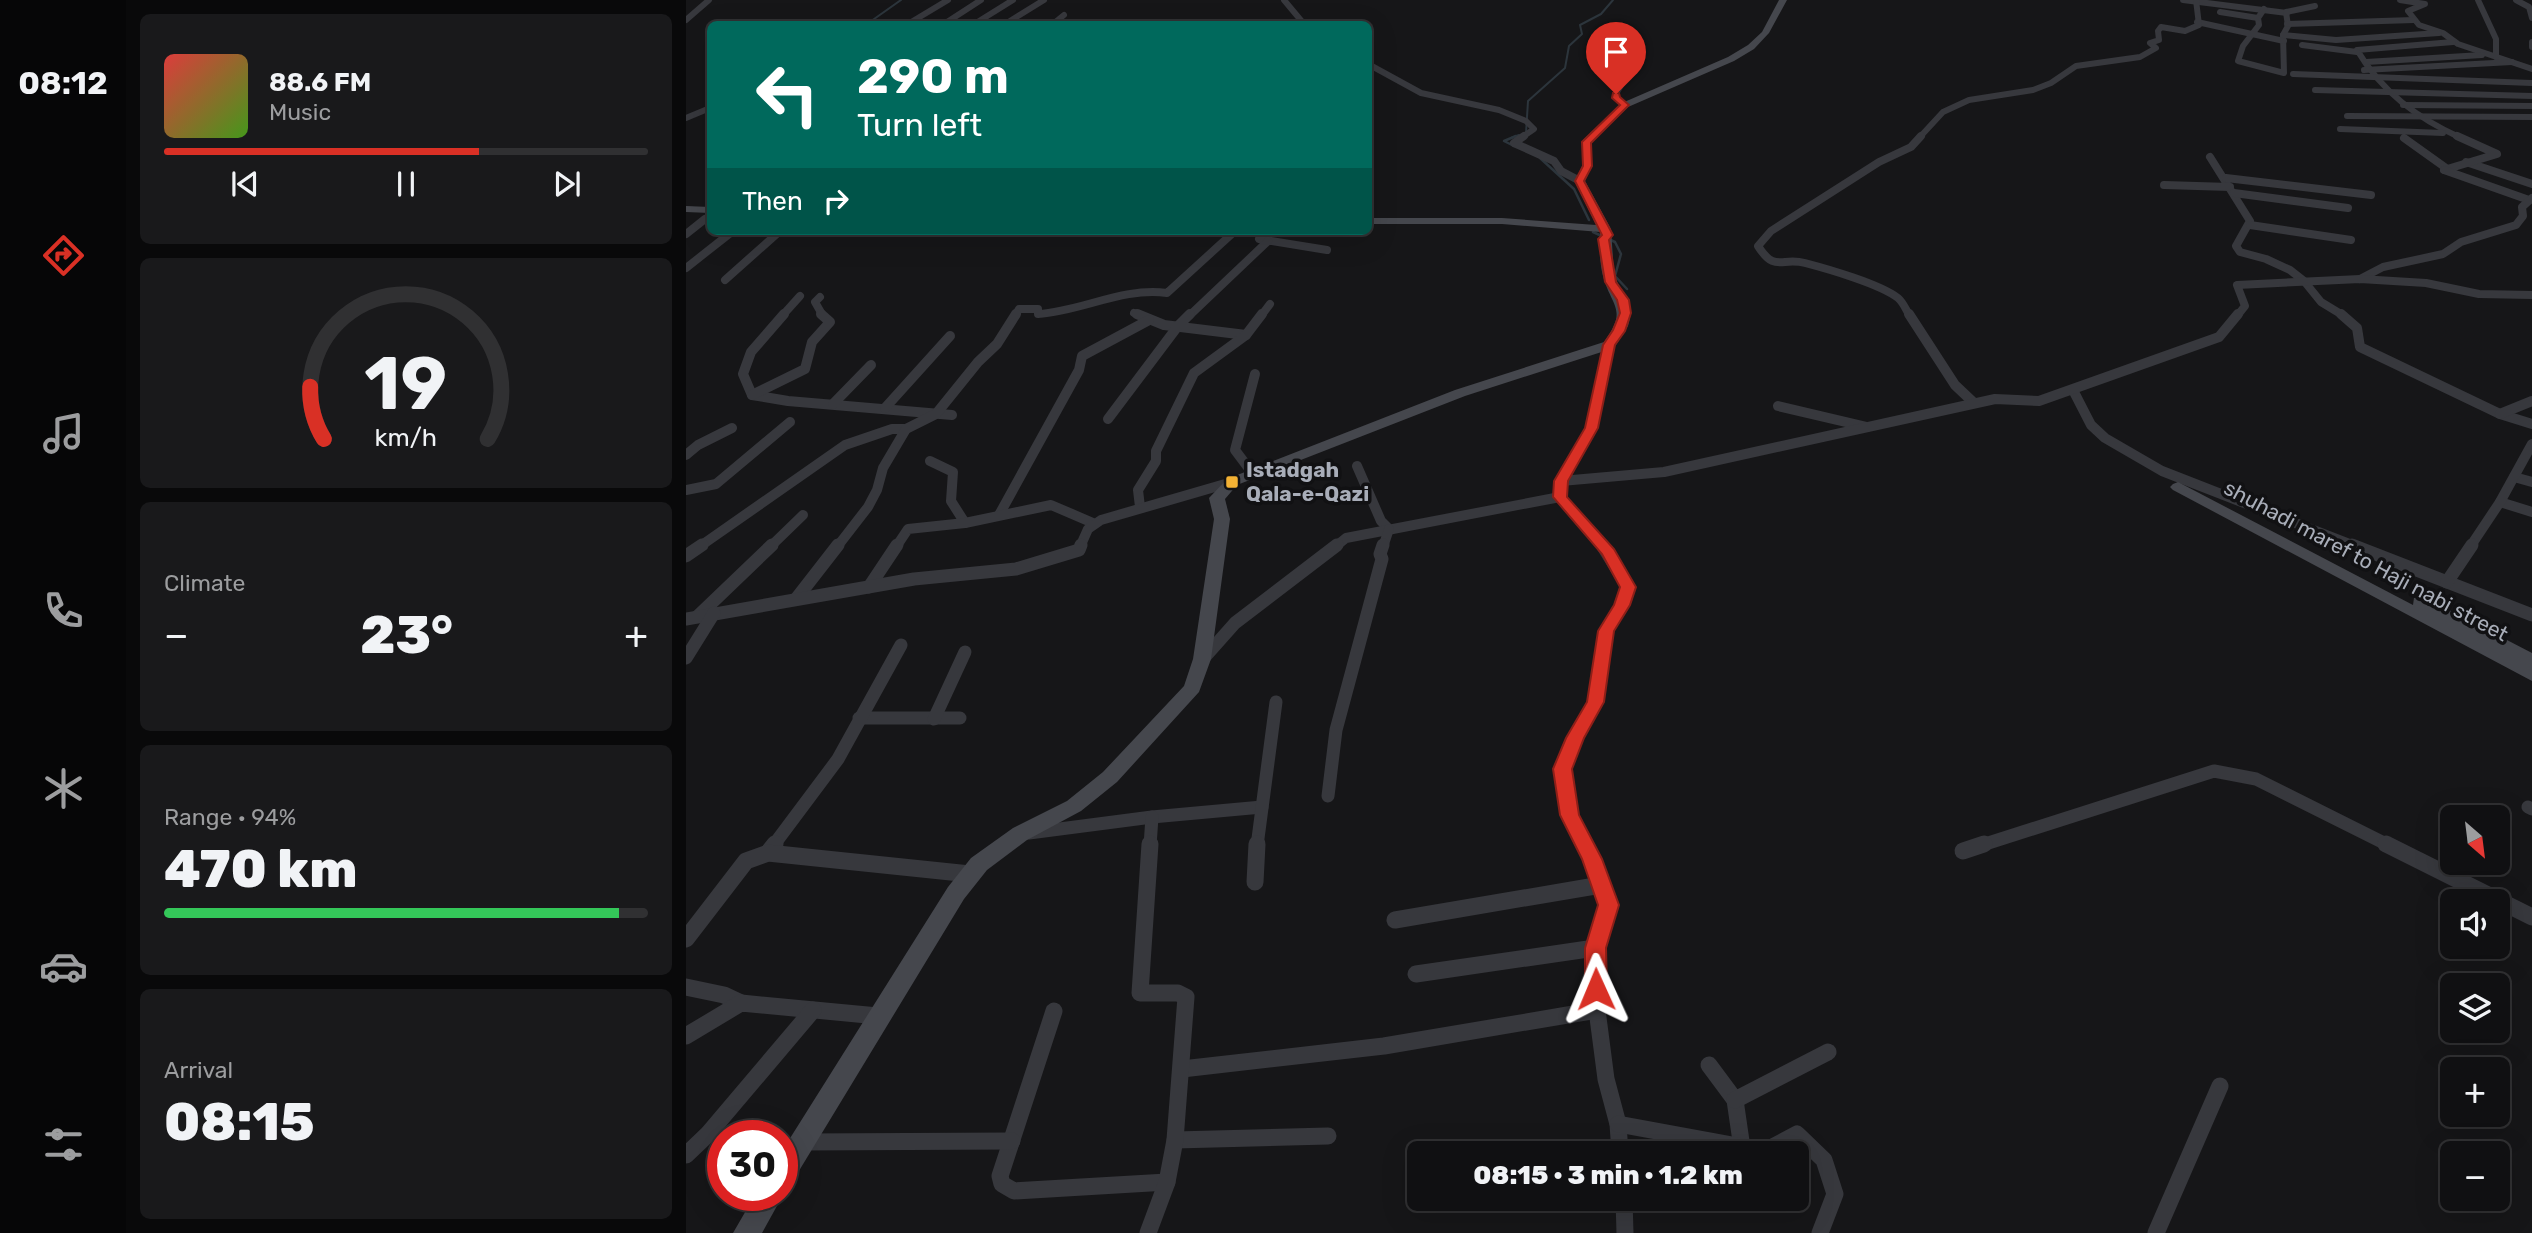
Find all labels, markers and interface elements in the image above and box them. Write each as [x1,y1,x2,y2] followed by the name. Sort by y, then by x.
[1586,22,1646,94] pin
[1597,33,1635,71] icon: arrive
[857,47,1009,105] text: 290 m
[742,49,833,140] icon: left
[18,64,108,102] text: 08:12
[269,67,371,98] text: 88.6 FM
[269,98,331,126] text: Music
[857,106,982,144] text: Turn left
[226,165,264,203] icon: previous
[387,165,425,203] icon: pause
[548,165,586,203] icon: next
[817,182,855,220] icon: right
[742,186,803,217] text: Then
[39,231,88,280] icon: directions
[365,341,447,427] text: 19
[39,409,88,458] icon: music
[375,422,437,451] text: km/h
[1246,457,1369,506] place label: Istadgah Qala-e-Qazi
[1224,474,1240,490] marker: Istadgah Qala-e-Qazi
[2220,475,2513,646] street label: shuhadi maref to Haji nabi street
[164,569,245,597] text: Climate
[39,586,88,635] icon: phone
[360,604,453,666] text: 23°
[164,612,189,658] text: −
[624,612,648,658] text: +
[39,764,88,813] icon: climate
[164,803,296,831] text: Range · 94%
[2440,805,2510,875] north arrow
[2440,805,2510,1211] map controls
[164,838,357,900] text: 470 km
[2440,889,2510,959] button: sound
[39,942,88,991] icon: car
[1559,952,1633,1026] position arrow
[2440,973,2510,1043] button: layers
[164,1056,233,1084] text: Arrival
[2440,1057,2510,1127] button: +
[164,1091,315,1153] text: 08:15
[39,1120,88,1169] icon: filters
[707,1120,798,1211] speed limit sign: 30
[2440,1141,2510,1211] button: −
[1473,1160,1743,1191] text: 08:15 · 3 min · 1.2 km

